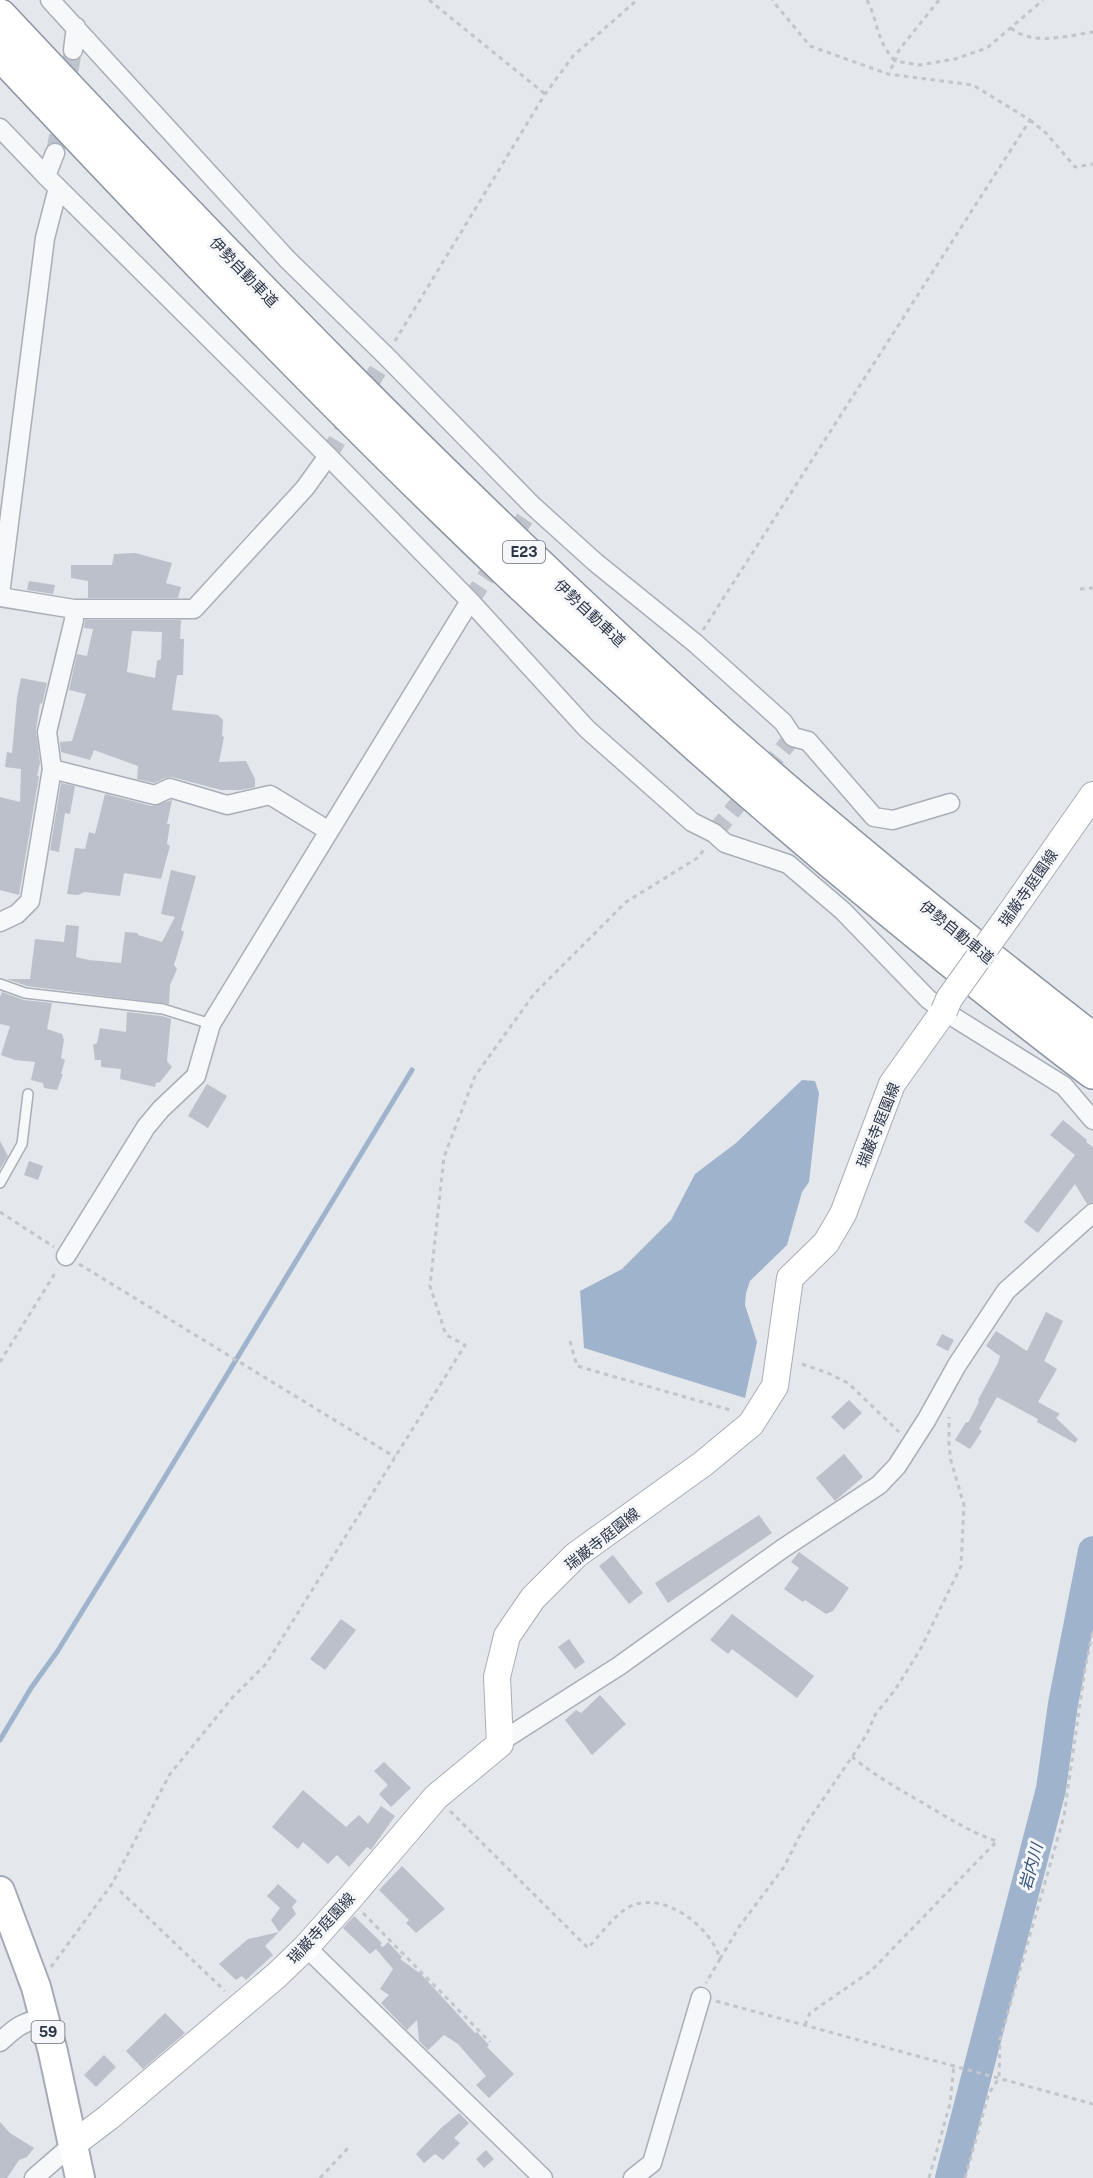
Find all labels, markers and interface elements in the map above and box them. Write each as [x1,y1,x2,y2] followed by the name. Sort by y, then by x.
[207,234,281,310] street label: 伊勢自動車道
[503,541,545,563] road number: E23
[551,576,629,650] street label: 伊勢自動車道
[995,846,1061,930] street label: 瑞厳寺庭園線
[917,897,997,967] street label: 伊勢自動車道
[853,1080,903,1170] street label: 瑞巌寺庭園線
[561,1505,643,1573] street label: 瑞巌寺庭園線
[1016,1839,1047,1893] water label: 岩内川
[284,1889,358,1967] street label: 瑞巌寺庭園線
[32,2021,64,2043] road number: 59

